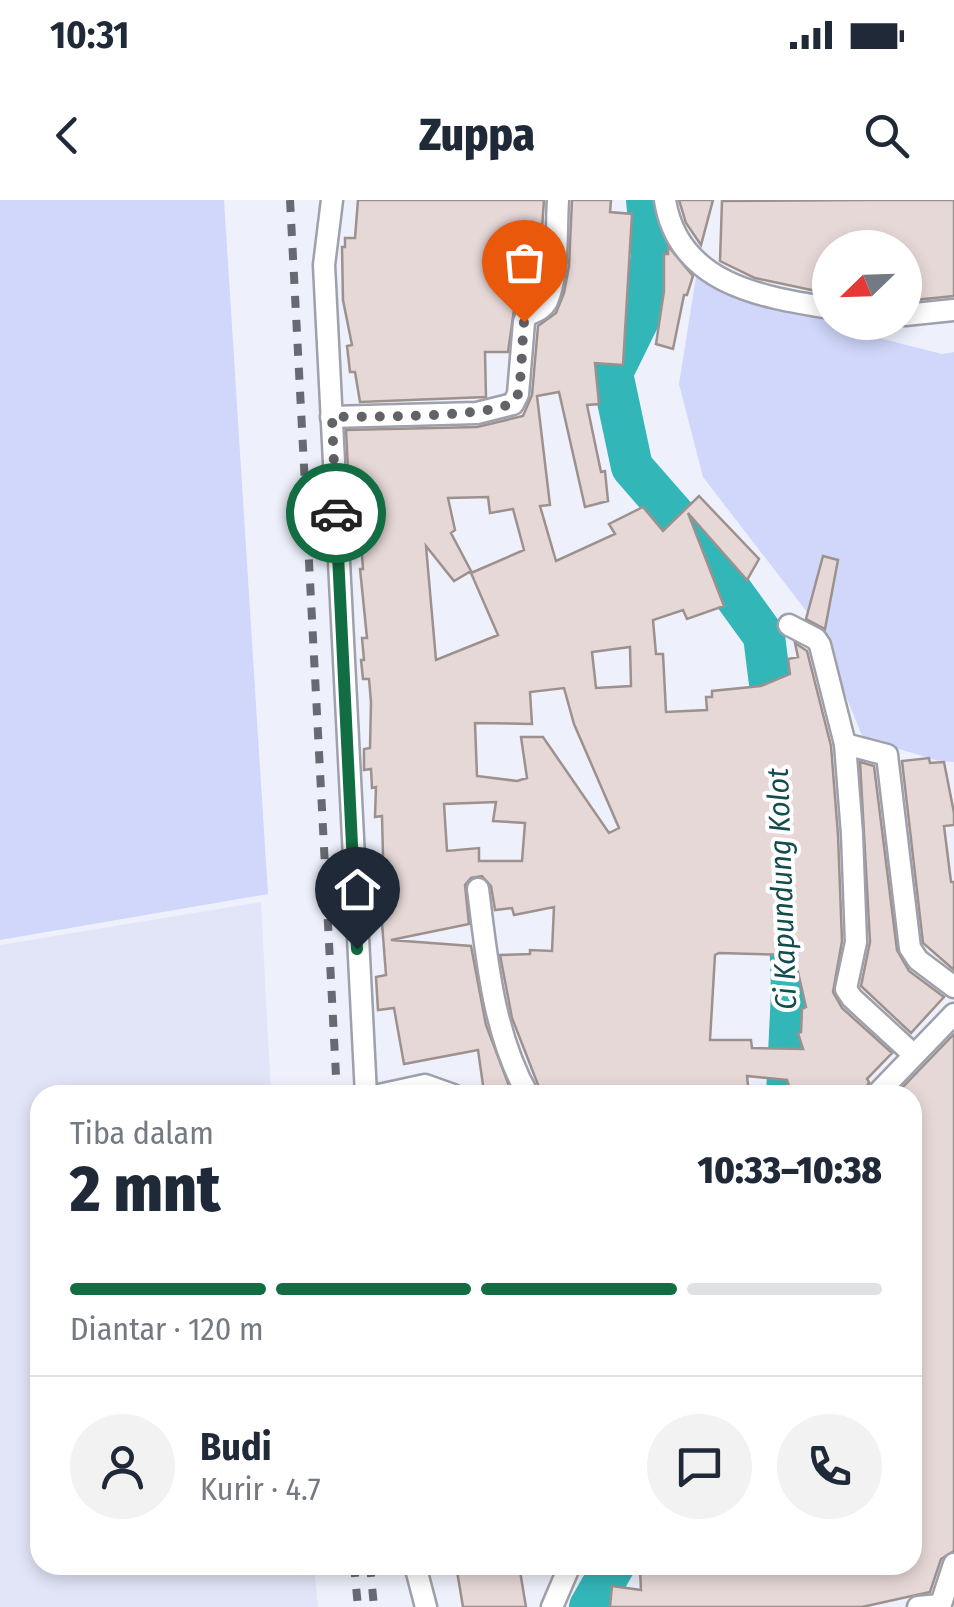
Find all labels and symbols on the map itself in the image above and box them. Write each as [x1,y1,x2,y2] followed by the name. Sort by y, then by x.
[482,220,567,323] pin
[812,230,922,340] north arrow
[286,463,386,563] courier
[760,767,804,1011] water label: Ci Kapundung Kolot
[315,847,400,950] pin

